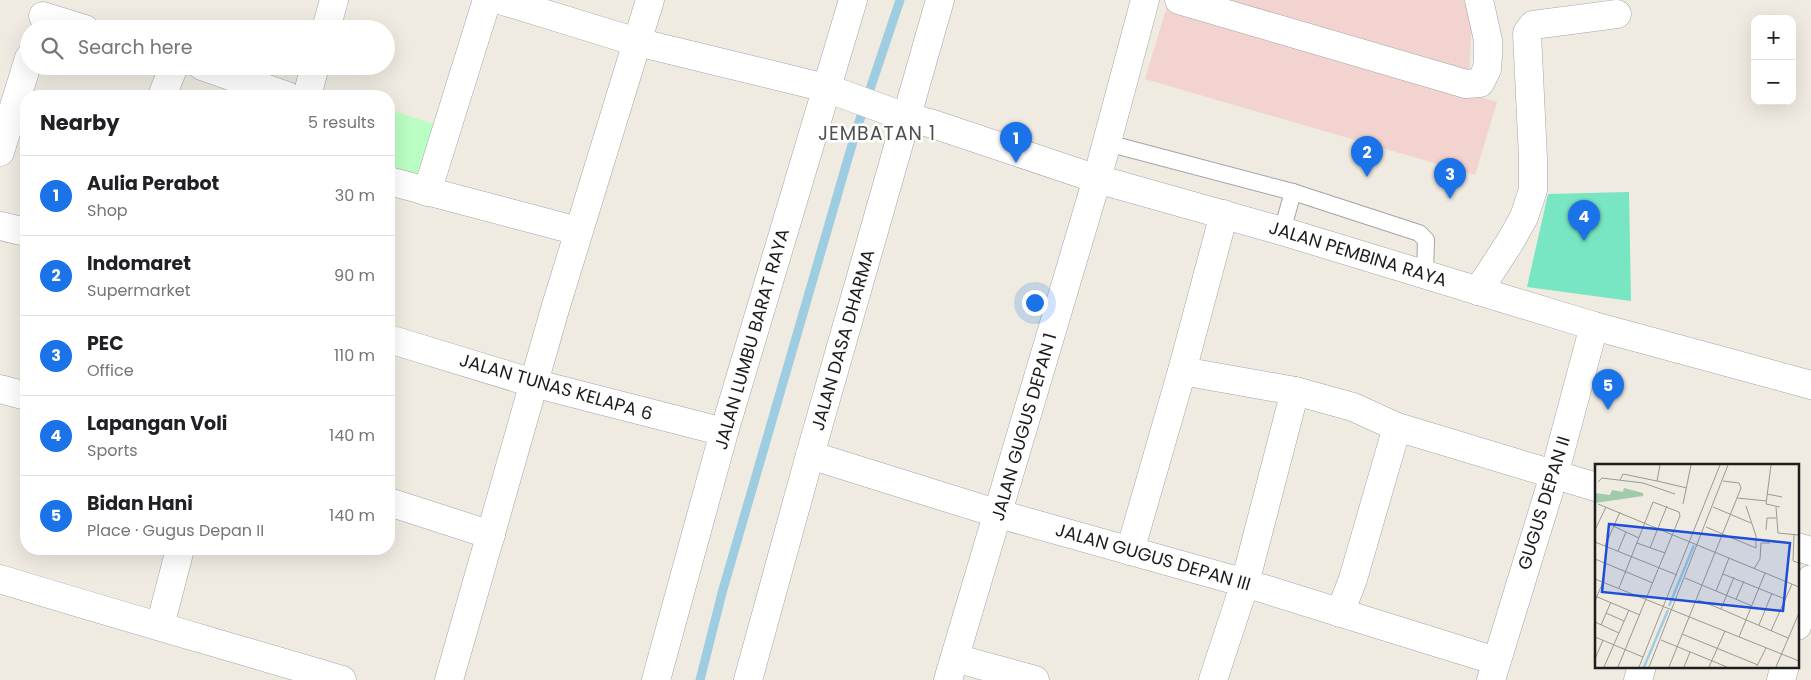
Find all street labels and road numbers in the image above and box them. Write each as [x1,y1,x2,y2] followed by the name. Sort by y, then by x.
[1266,215,1450,293] street label: JALAN PEMBINA RAYA
[708,225,795,452] street label: JALAN LUMBU BARAT RAYA
[805,246,880,433] street label: JALAN DASA DHARMA
[985,330,1062,524] street label: JALAN GUGUS DEPAN 1
[457,347,656,426] street label: JALAN TUNAS KELAPA 6
[1511,433,1576,573] street label: GUGUS DEPAN II
[1053,517,1254,596] street label: JALAN GUGUS DEPAN III

